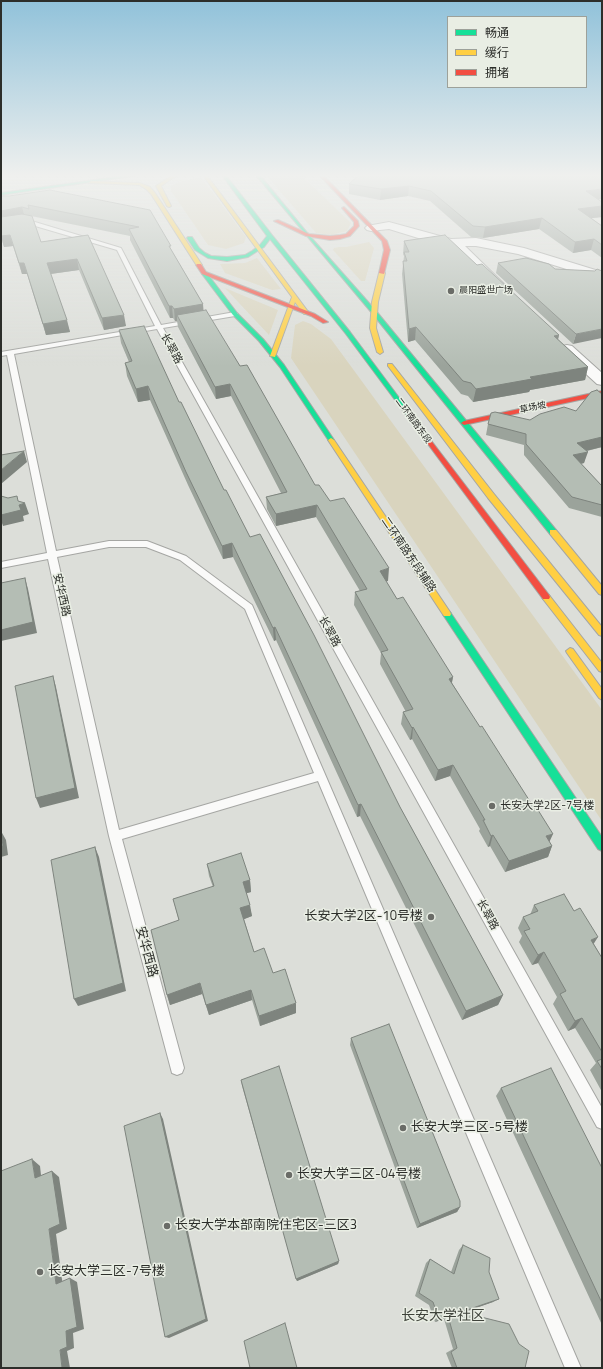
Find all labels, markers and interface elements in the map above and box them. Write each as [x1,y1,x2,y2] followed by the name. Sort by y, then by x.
[447,16,587,88] legend
[485,23,509,42] text: 畅通
[485,43,509,62] text: 缓行
[485,63,509,82] text: 拥堵
[446,286,456,296] marker: 晨阳盛世广场
[459,286,513,296] place label: 晨阳盛世广场
[157,331,185,367] street label: 长翠路
[393,396,433,446] street label: 二环南路东段
[519,400,547,416] street label: 草场坡
[378,515,438,595] street label: 二环南路东段辅路
[50,572,72,618] street label: 安华西路
[315,614,343,650] street label: 长翠路
[500,799,594,813] place label: 长安大学2区-7号楼
[487,801,497,811] marker: 长安大学2区-7号楼
[473,897,501,933] street label: 长翠路
[304,909,423,925] place label: 长安大学2区-10号楼
[426,912,436,922] marker: 长安大学2区-10号楼
[132,925,160,979] street label: 安华西路
[411,1120,528,1136] place label: 长安大学三区-5号楼
[398,1123,408,1133] marker: 长安大学三区-5号楼
[297,1167,421,1183] place label: 长安大学三区-04号楼
[284,1170,294,1180] marker: 长安大学三区-04号楼
[175,1218,357,1234] place label: 长安大学本部南院住宅区-三区3
[162,1221,172,1231] marker: 长安大学本部南院住宅区-三区3
[48,1264,165,1280] place label: 长安大学三区-7号楼
[35,1267,45,1277] marker: 长安大学三区-7号楼
[401,1309,485,1325] district label: 长安大学社区

